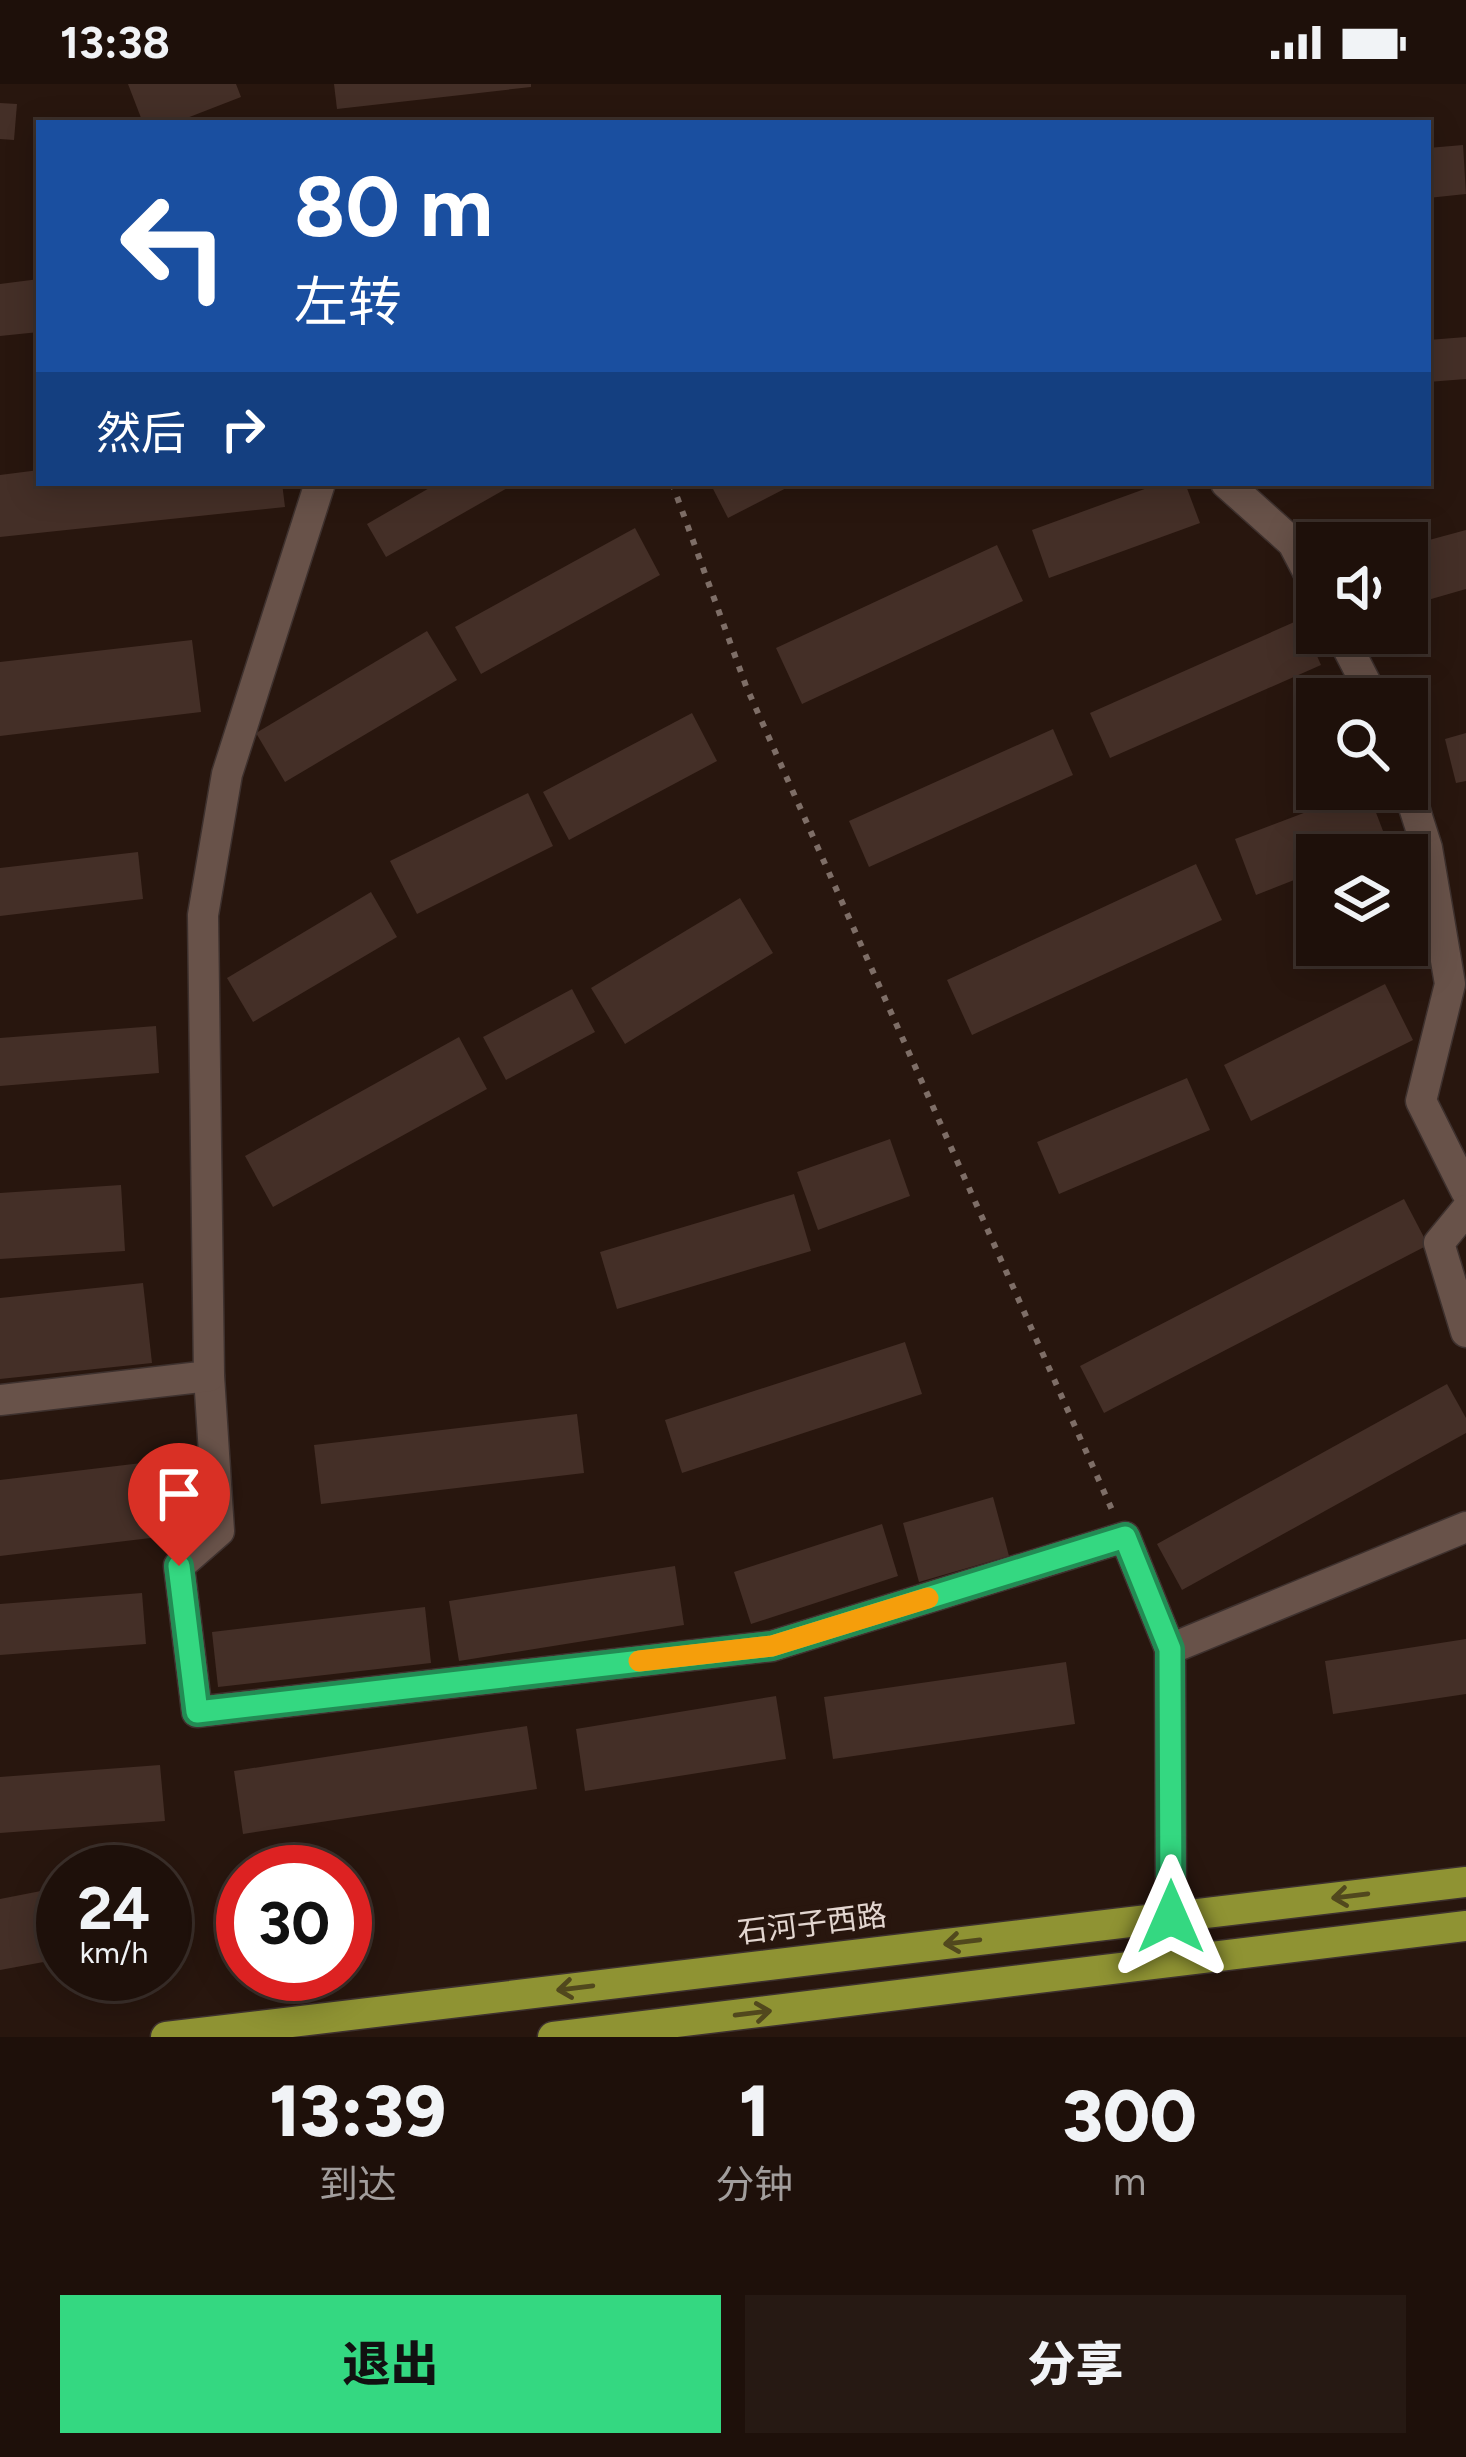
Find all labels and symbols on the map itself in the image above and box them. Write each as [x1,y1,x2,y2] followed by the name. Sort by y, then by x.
[128,1443,230,1566] pin
[216,1845,372,2001] speed limit sign: 30
[1108,1854,1234,1980] position arrow
[1331,1885,1370,1908] one-way arrow
[735,1896,889,1951] street label: 石河子西路
[944,1931,983,1953] one-way arrow
[556,1978,595,2000] one-way arrow
[733,2001,772,2023] one-way arrow

